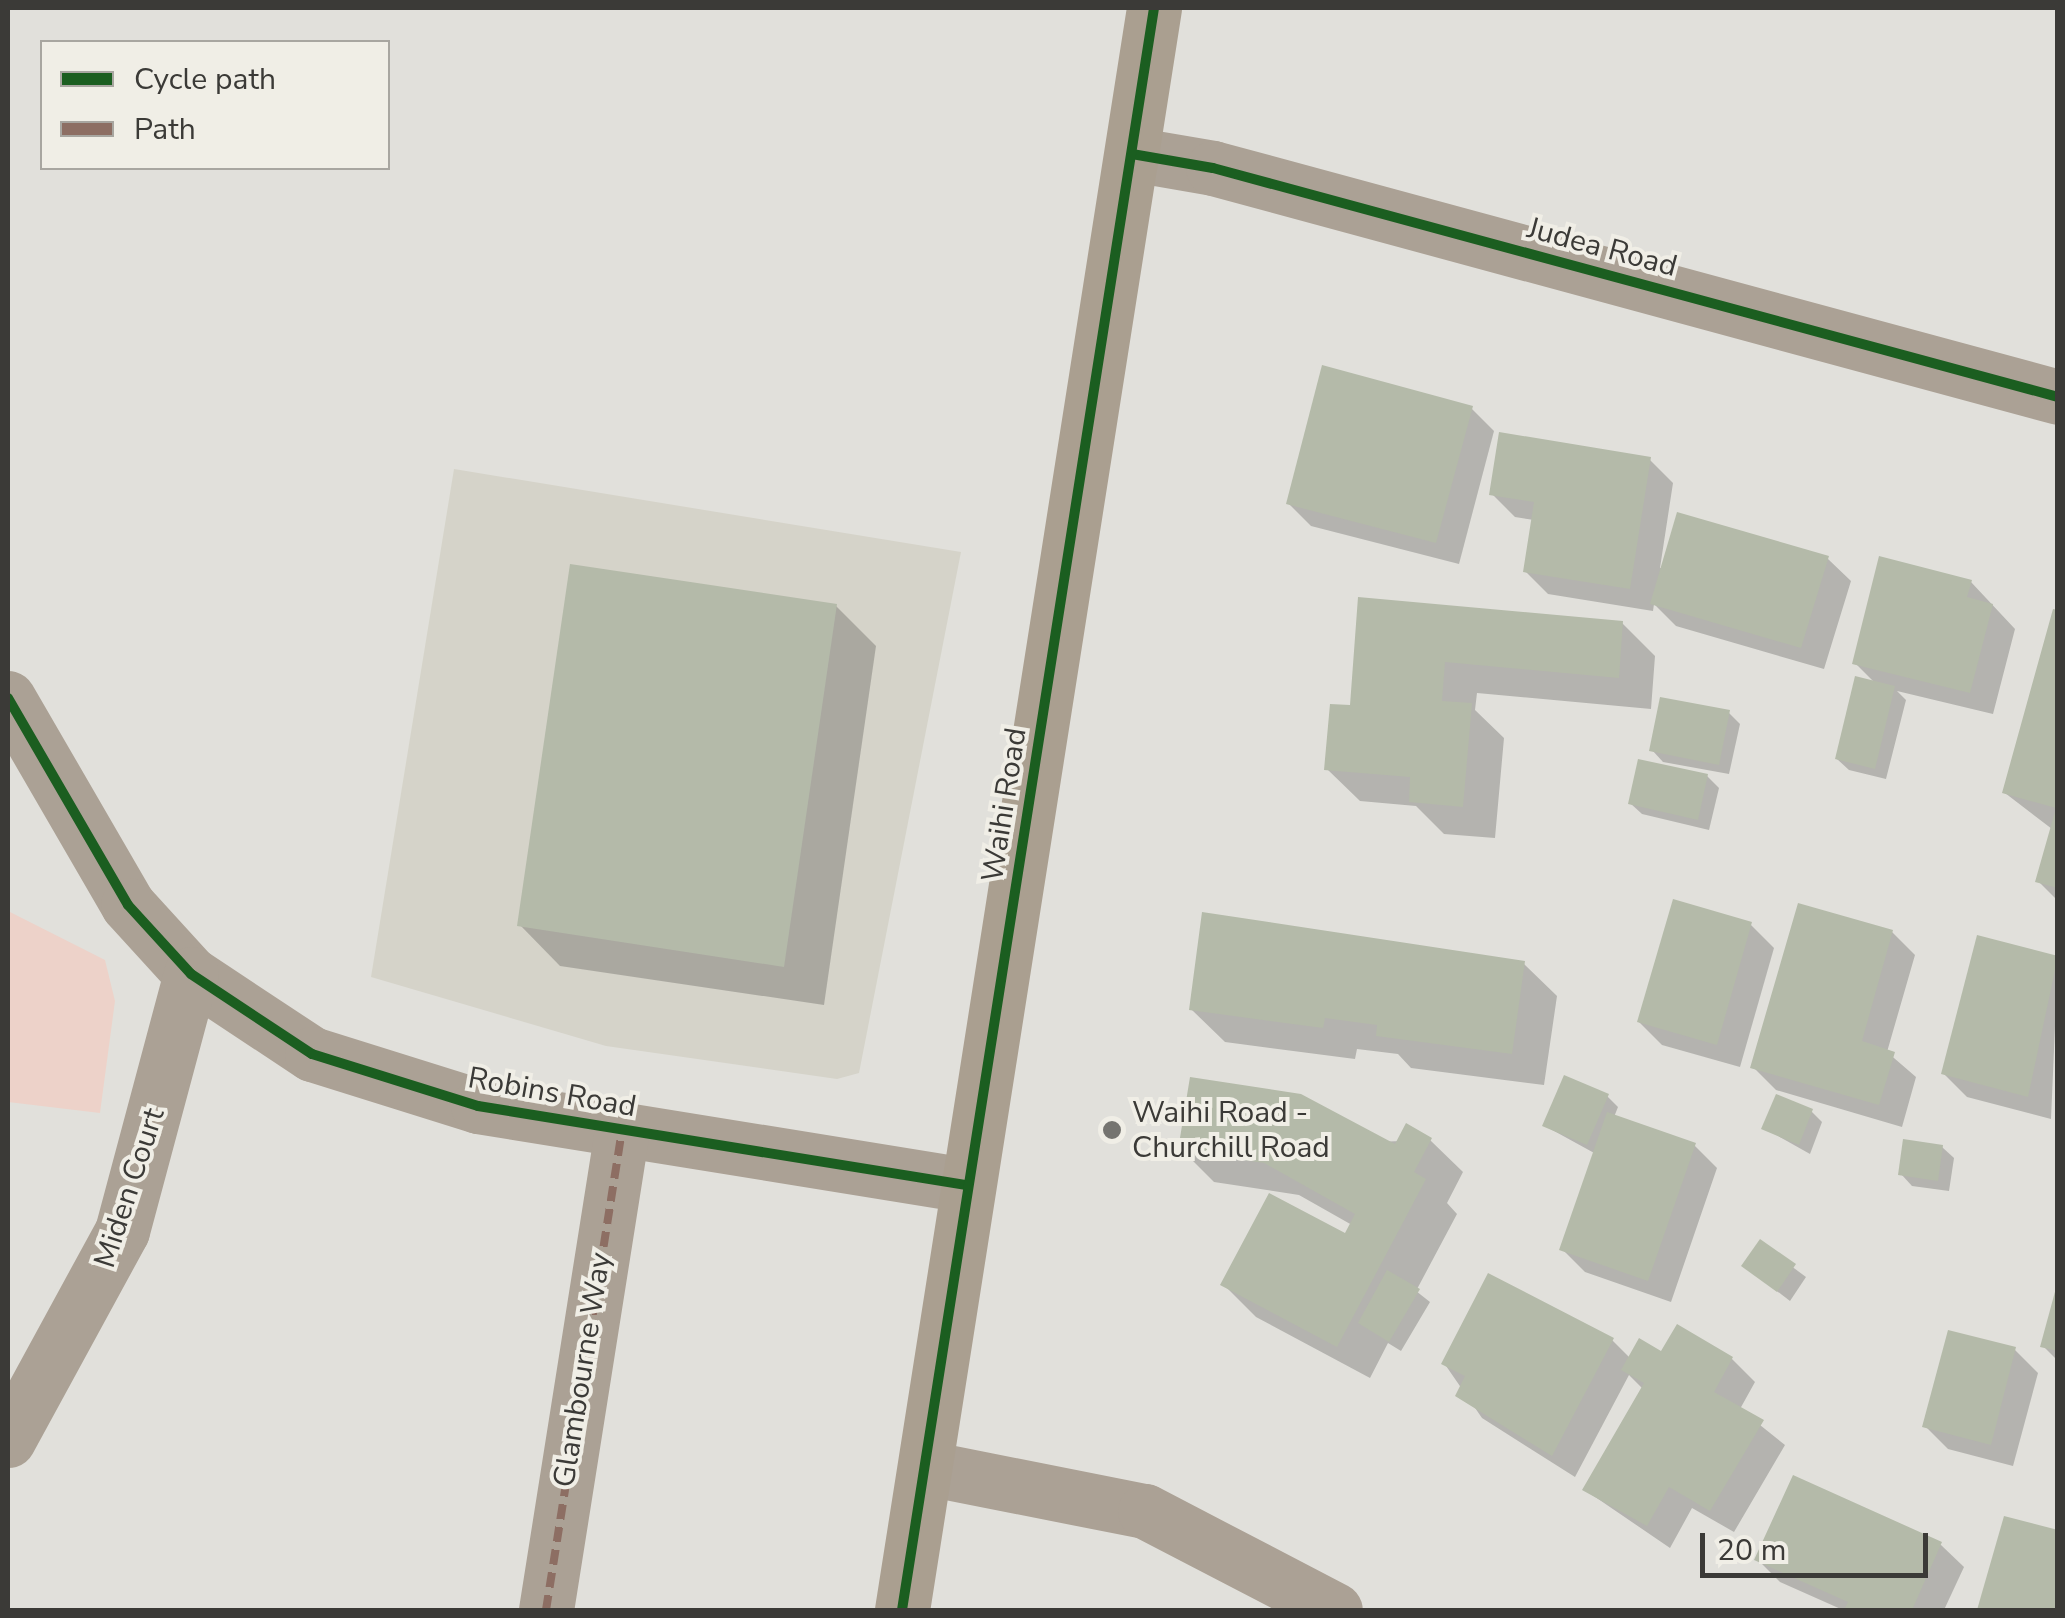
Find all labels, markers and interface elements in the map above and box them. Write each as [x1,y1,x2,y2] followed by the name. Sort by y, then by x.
[40,40,390,170] legend
[134,59,276,100] text: Cycle path
[134,109,196,150] text: Path
[1523,211,1681,285] street label: Judea Road
[975,725,1035,885] street label: Waihi Road
[465,1061,639,1125] street label: Robins Road
[1132,1095,1330,1166] place label: Waihi Road - Churchill Road
[87,1104,173,1272] street label: Miden Court
[1101,1119,1123,1141] marker: Waihi Road - Churchill Road
[547,1250,619,1490] street label: Glambourne Way
[1705,1513,1932,1575] scale bar
[1717,1530,1786,1571] text: 20 m

